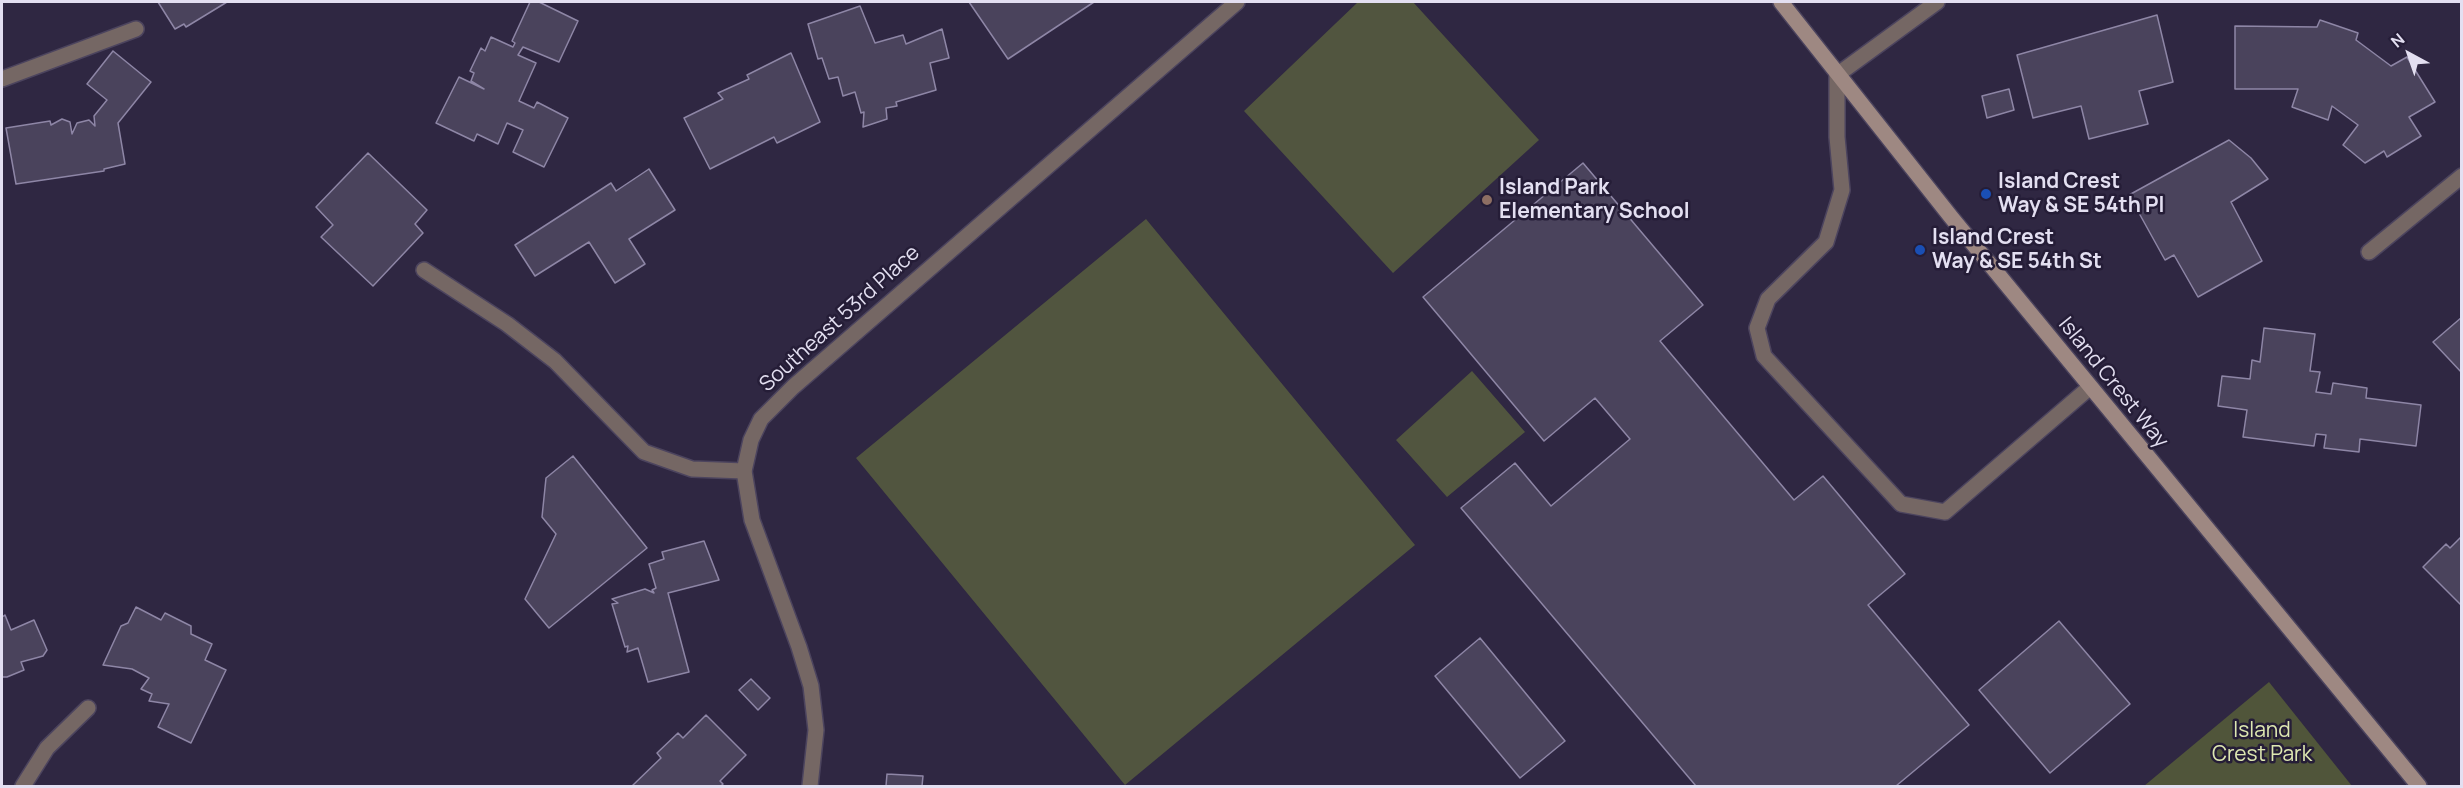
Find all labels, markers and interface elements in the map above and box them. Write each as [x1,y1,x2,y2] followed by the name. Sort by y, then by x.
[2379,24,2439,84] north arrow
[2386,28,2409,52] text: N
[1998,169,2164,219] place label: Island Crest Way & SE 54th Pl
[1499,175,1690,225] place label: Island Park Elementary School
[1979,187,1993,201] marker: Island Crest Way & SE 54th Pl
[1480,193,1494,207] marker: Island Park Elementary School
[1932,225,2102,275] place label: Island Crest Way & SE 54th St
[755,240,925,398] street label: Southeast 53rd Place
[1913,243,1927,257] marker: Island Crest Way & SE 54th St
[2053,313,2173,453] street label: Island Crest Way
[2212,718,2312,768] park label: Island Crest Park

